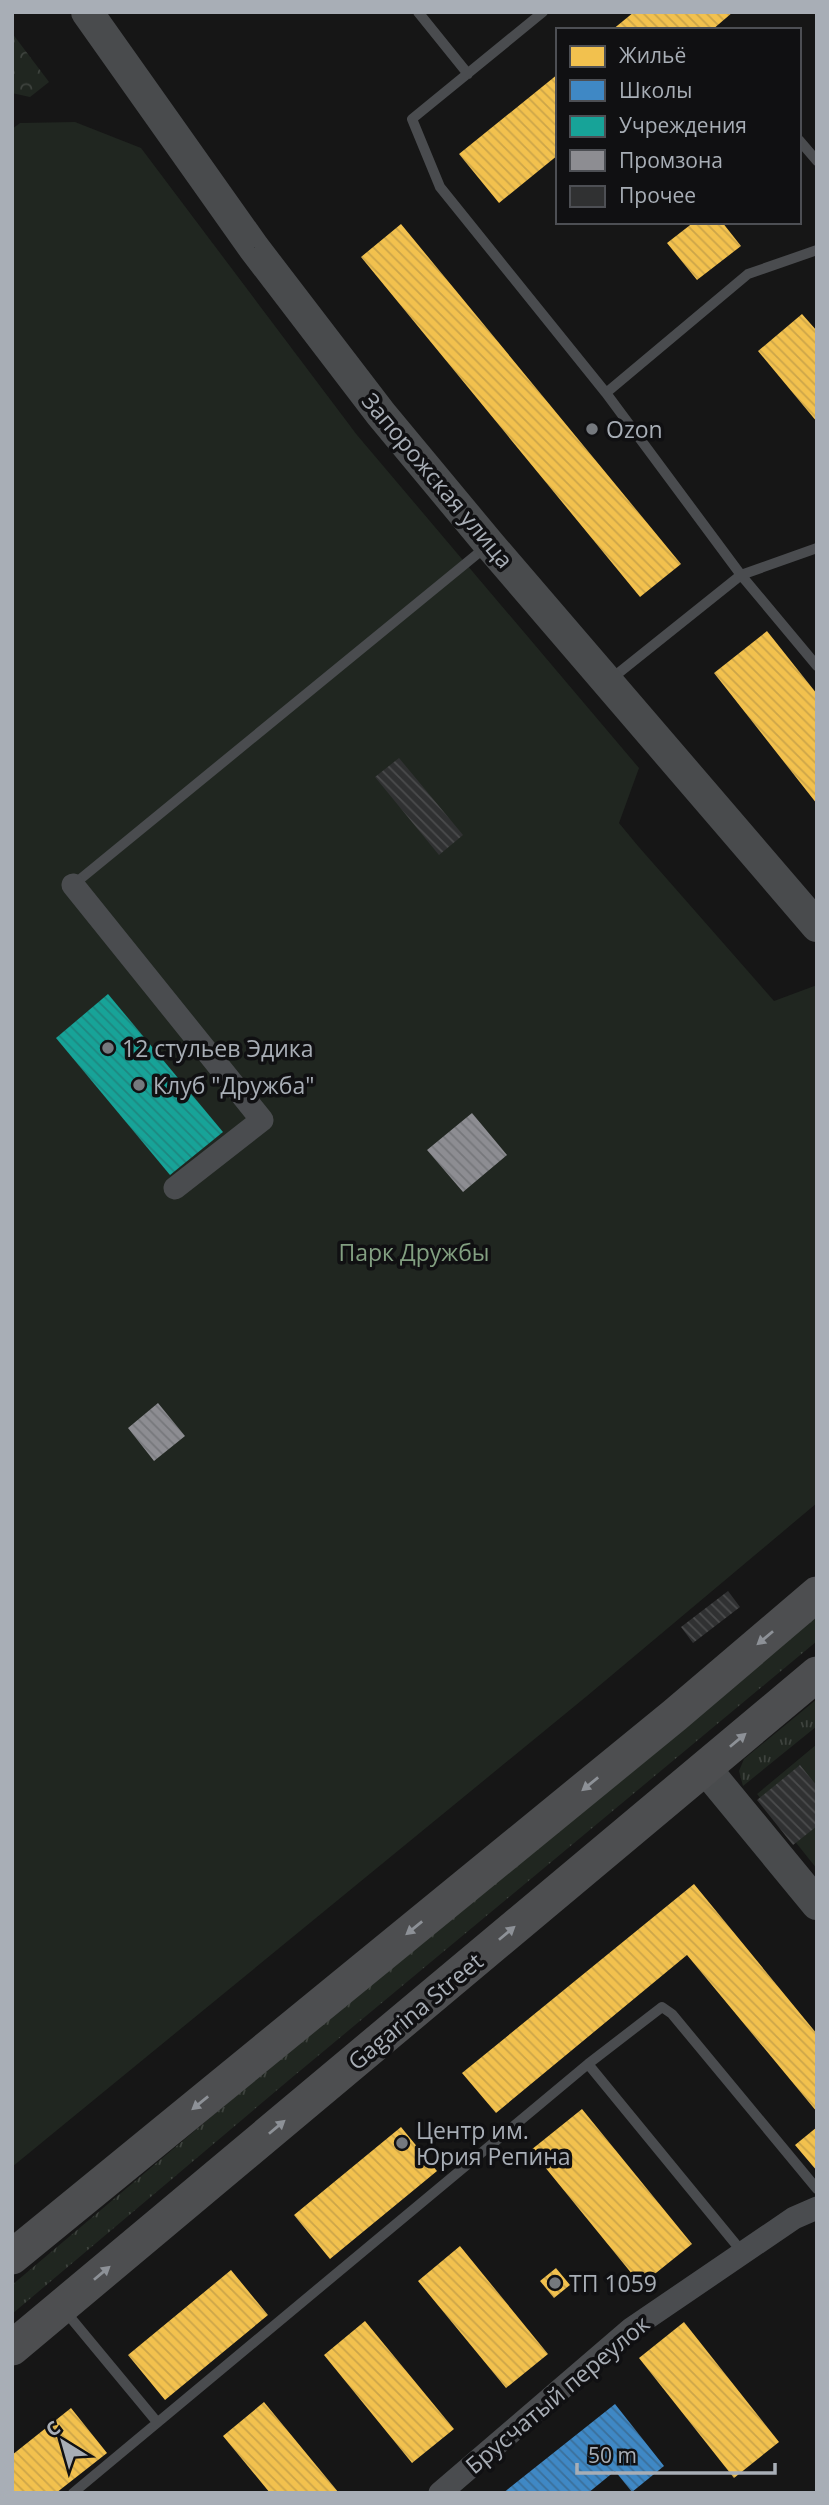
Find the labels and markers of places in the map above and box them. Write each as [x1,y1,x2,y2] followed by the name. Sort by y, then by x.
[606,413,663,445] place label: Ozon
[584,421,600,437] marker: Ozon
[122,1032,313,1064] place label: 12 стульев Эдика
[100,1040,116,1056] marker: 12 стульев Эдика
[153,1069,314,1101] place label: Клуб "Дружба"
[131,1077,147,1093] marker: Клуб "Дружба"
[416,2114,570,2172] place label: Центр им. Юрия Репина
[394,2135,410,2151] marker: Центр им. Юрия Репина
[569,2267,657,2299] place label: ТП 1059
[547,2275,563,2291] marker: ТП 1059

